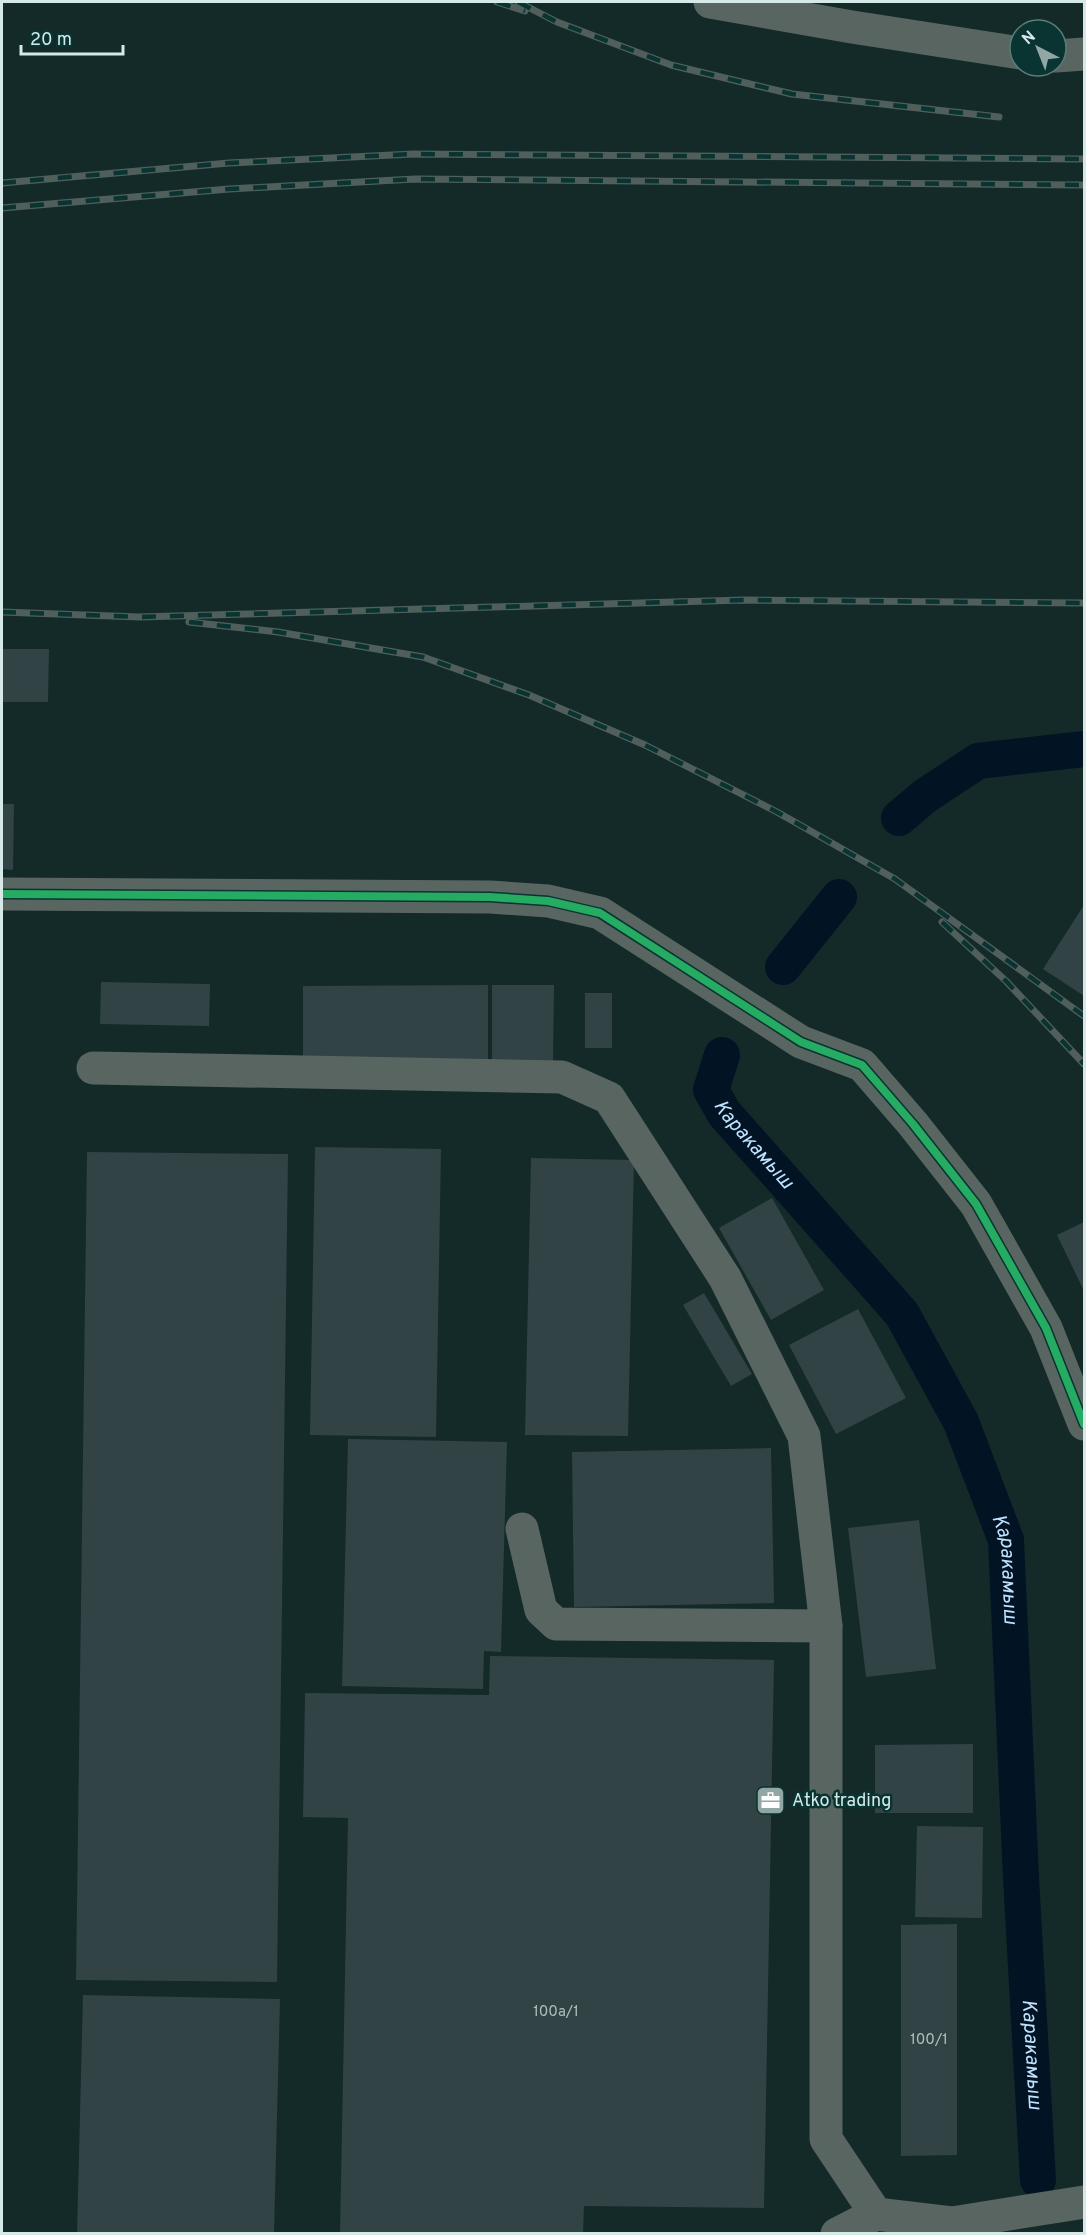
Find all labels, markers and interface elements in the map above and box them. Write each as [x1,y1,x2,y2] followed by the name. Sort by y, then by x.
[21,18,123,56] scale bar
[1008,18,1068,78] north arrow
[1018,27,1040,50] text: N
[30,29,72,52] text: 20 m
[707,1096,799,1196] water label: Каракамыш
[985,1511,1023,1626] water label: Каракамыш
[755,1785,787,1817] office icon: Atko trading
[792,1790,891,1813] place label: Atko trading
[1015,1999,1047,2111] water label: Каракамыш
[533,2003,579,2022] house number: 100a/1
[910,2031,948,2050] house number: 100/1

